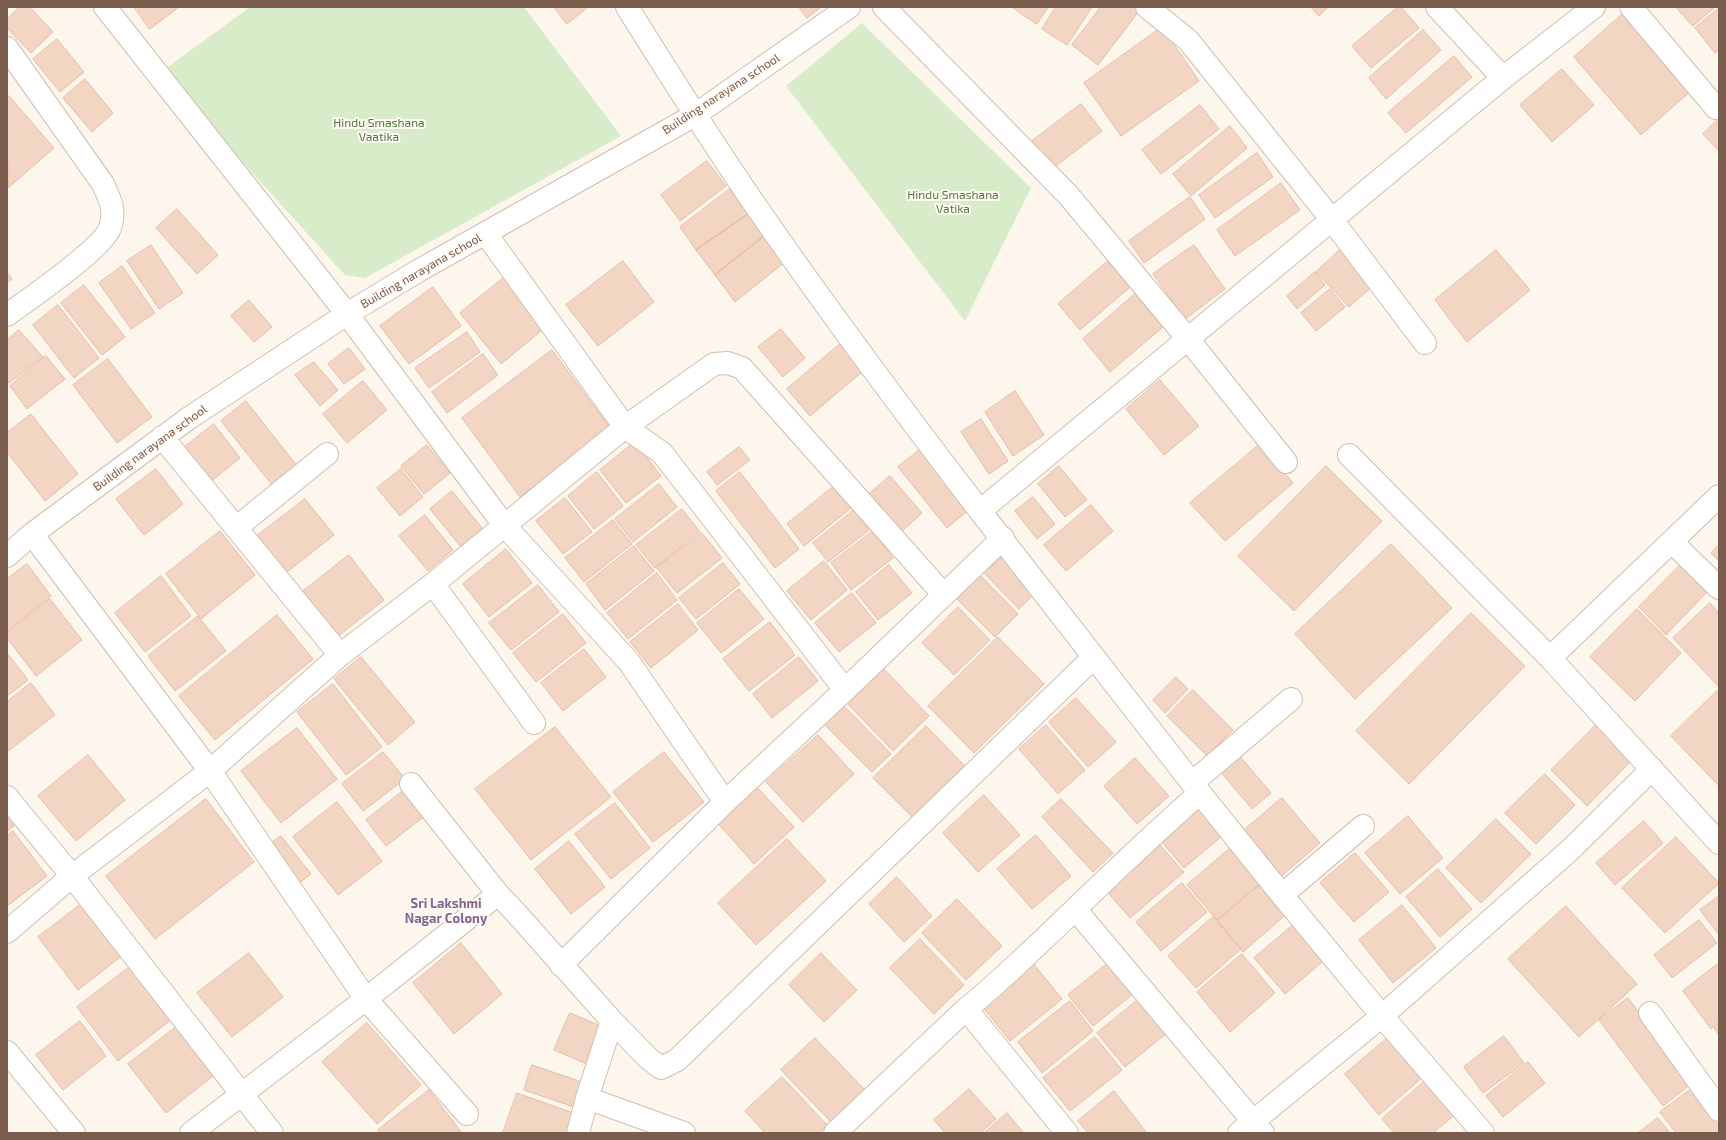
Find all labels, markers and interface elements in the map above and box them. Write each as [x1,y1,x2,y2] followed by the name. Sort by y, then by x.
[660,51,782,137] street label: Building narayana school
[333,116,425,144] park label: Hindu Smashana Vaatika
[907,188,999,216] park label: Hindu Smashana Vatika
[358,230,484,312] street label: Building narayana school
[90,402,210,494] street label: Building narayana school
[405,896,487,927] district label: Sri Lakshmi Nagar Colony

